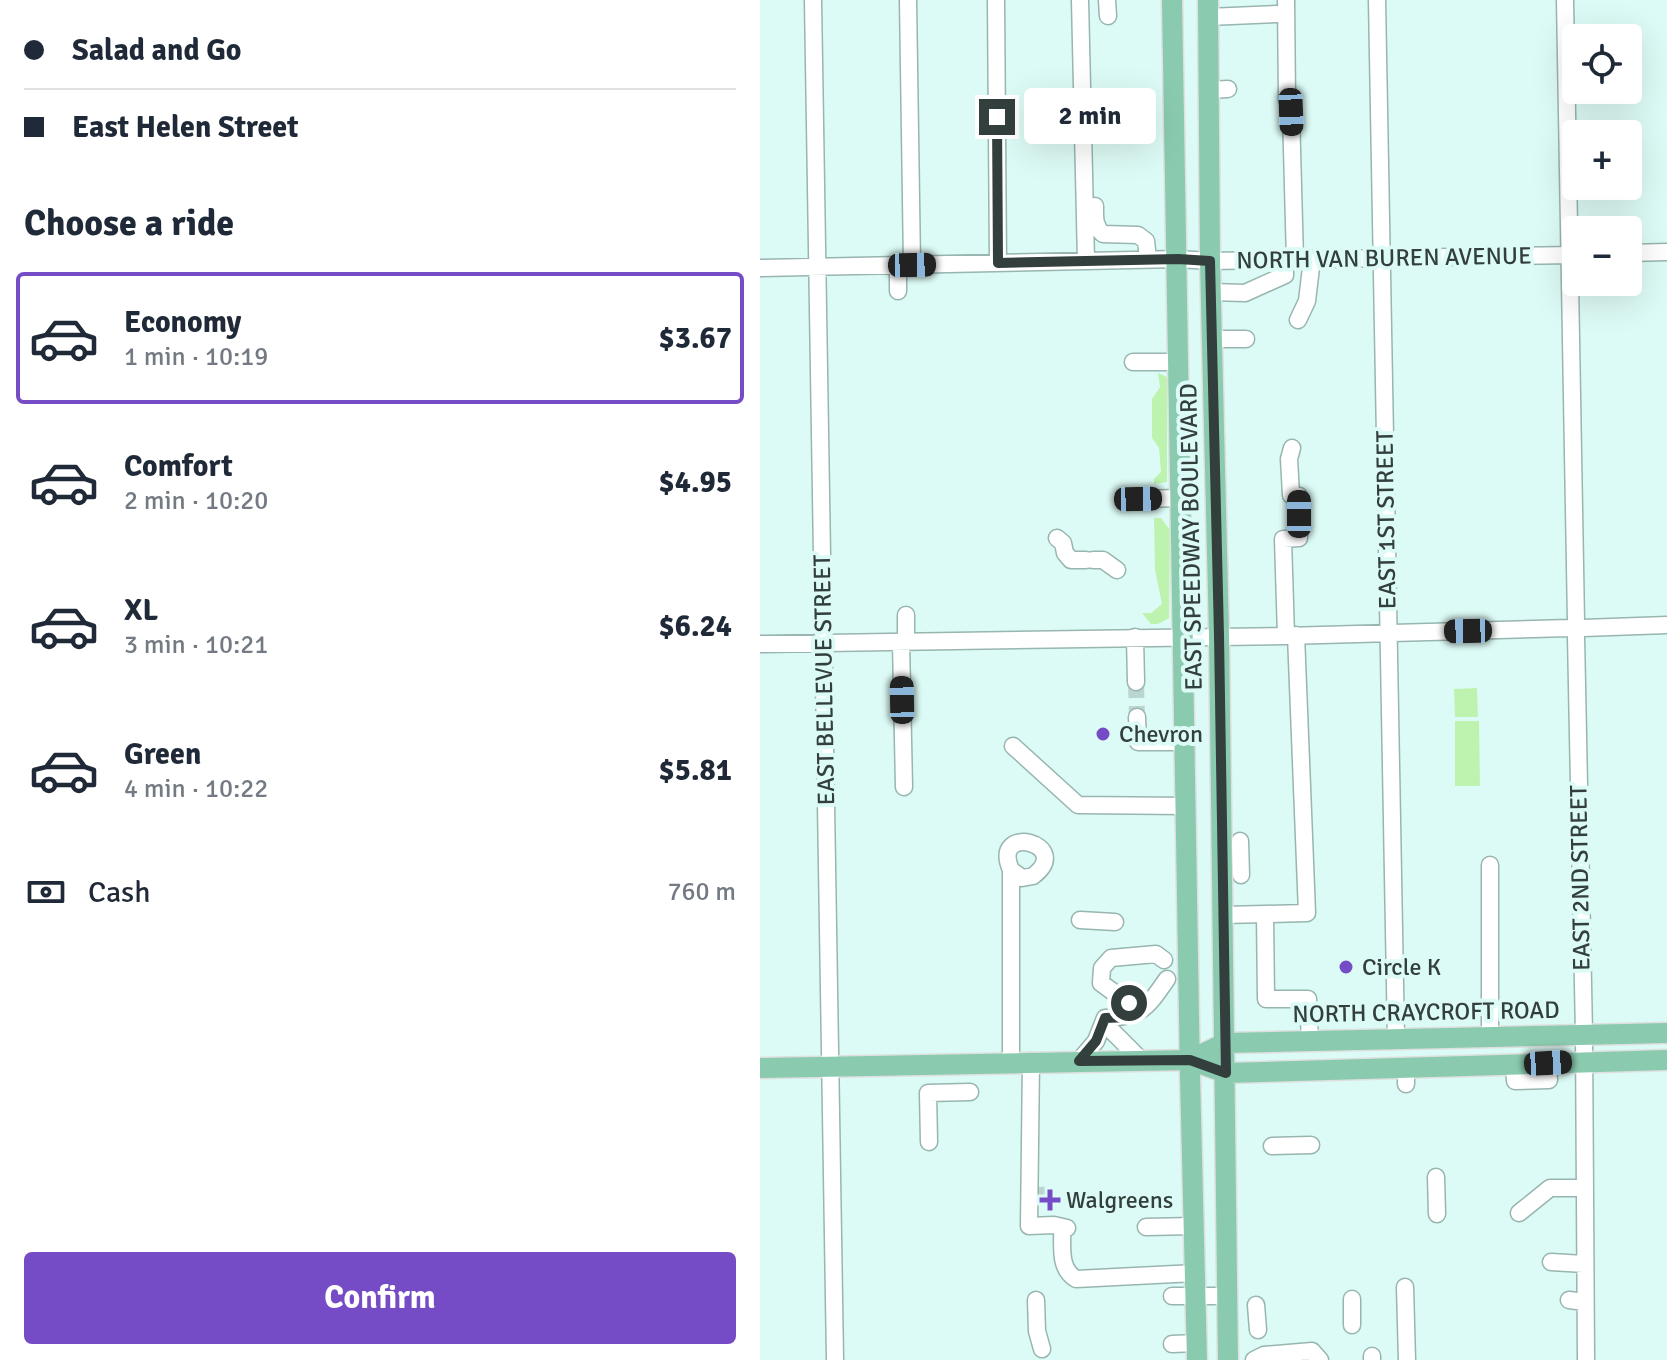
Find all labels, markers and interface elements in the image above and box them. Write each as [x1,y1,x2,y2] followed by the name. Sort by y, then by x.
[1562,24,1642,296] map controls
[1562,24,1642,104] button: locate
[72,32,241,69] text: Salad and Go
[1278,88,1304,136] car
[1025,89,1157,145] callout: 2 min
[979,99,1015,135] route end
[1059,100,1121,132] text: 2 min
[72,109,298,146] text: East Helen Street
[1562,120,1642,200] button: +
[24,201,234,246] text: Choose a ride
[1562,216,1642,296] button: −
[1236,240,1532,276] street label: NORTH VAN BUREN AVENUE
[888,253,936,277] car
[28,302,100,374] icon: car
[124,304,241,341] text: Economy
[659,320,732,357] text: $3.67
[124,341,268,373] text: 1 min · 10:19
[1173,383,1209,691] street label: EAST SPEEDWAY BOULEVARD
[1369,430,1403,610] street label: EAST 1ST STREET
[28,446,100,518] icon: car
[124,448,233,485] text: Comfort
[659,464,732,501] text: $4.95
[124,485,268,517] text: 2 min · 10:20
[1114,487,1162,511] car
[1287,490,1311,538] car
[807,554,841,806] street label: EAST BELLEVUE STREET
[28,590,100,662] icon: car
[124,592,158,629] text: XL
[659,608,732,645] text: $6.24
[1444,619,1492,643] car
[124,629,268,661] text: 3 min · 10:21
[890,676,914,724] car
[1119,719,1203,749] place label: Chevron
[1094,725,1112,743] marker: Chevron
[28,734,100,806] icon: car
[124,736,201,773] text: Green
[659,752,732,789] text: $5.81
[124,773,268,805] text: 4 min · 10:22
[1563,785,1597,971] street label: EAST 2ND STREET
[24,870,68,914] icon: cash
[88,874,151,911] text: Cash
[667,876,736,908] text: 760 m
[1362,952,1441,982] place label: Circle K
[1337,958,1355,976] marker: Circle K
[1111,985,1147,1021] route start
[1292,995,1560,1029] street label: NORTH CRAYCROFT ROAD
[1523,1050,1573,1076] car
[1066,1185,1173,1215] place label: Walgreens
[1041,1191,1059,1209] marker: Walgreens
[24,1252,736,1344] button: Confirm

